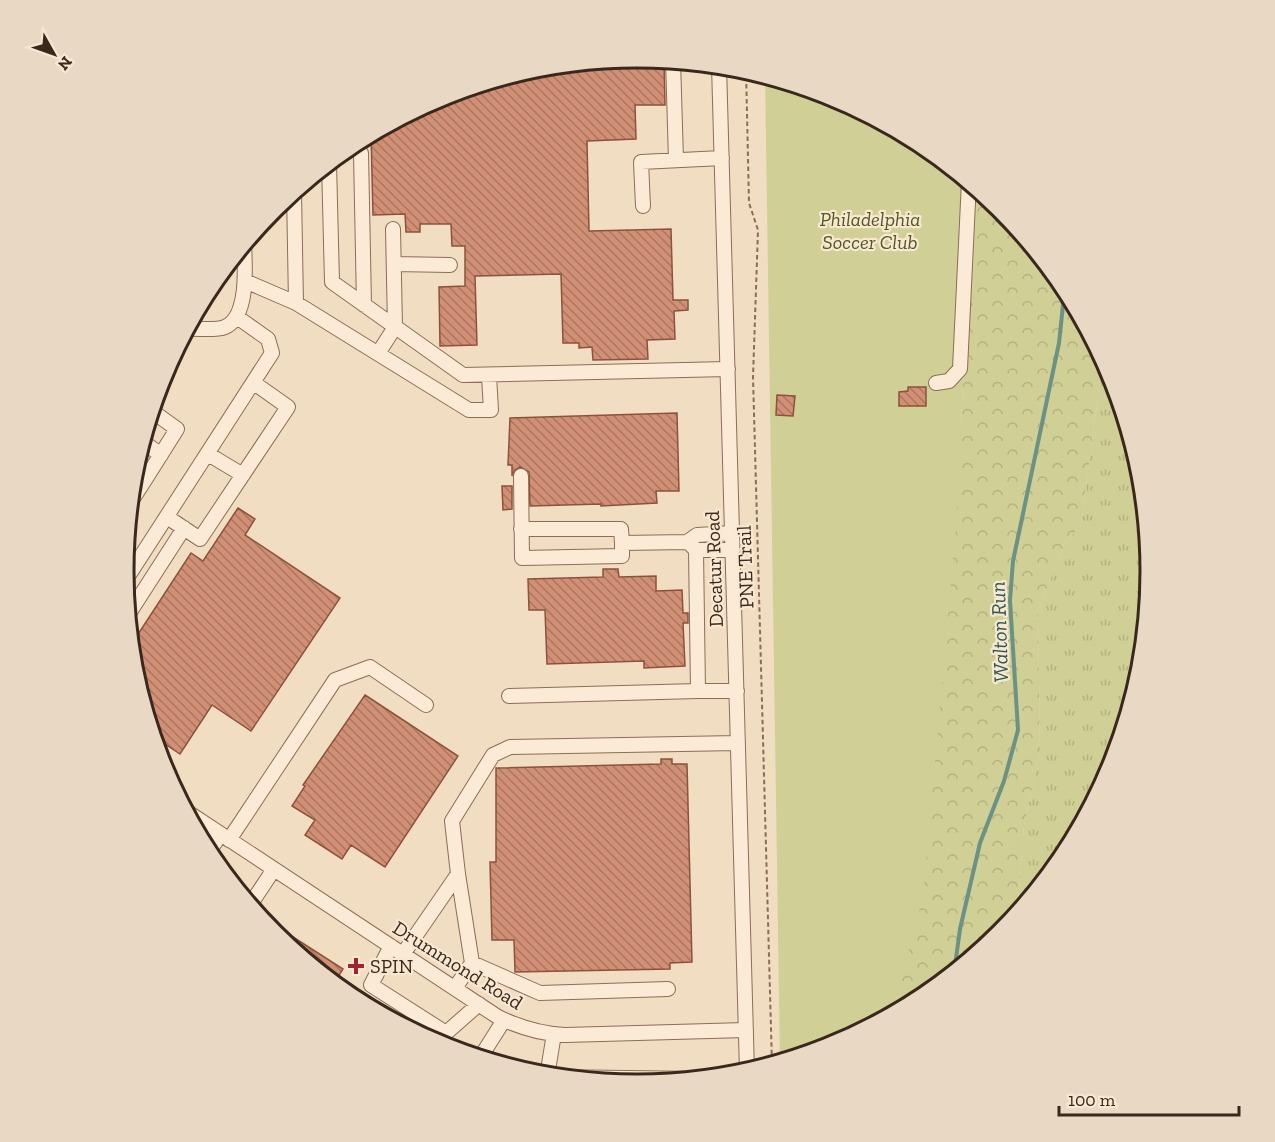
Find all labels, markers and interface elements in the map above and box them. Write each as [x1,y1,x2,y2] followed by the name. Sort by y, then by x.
[24,24,84,84] north arrow
[54,53,76,74] text: N
[820,207,920,254] park label: Philadelphia Soccer Club
[700,510,728,628] street label: Decatur Road
[732,525,758,609] street label: PNE Trail
[985,581,1013,683] water label: Walton Run
[389,915,527,1015] street label: Drummond Road
[370,954,413,978] place label: SPIN
[347,957,365,975] marker: SPIN
[1059,1079,1239,1117] scale bar
[1068,1089,1116,1111] text: 100 m

